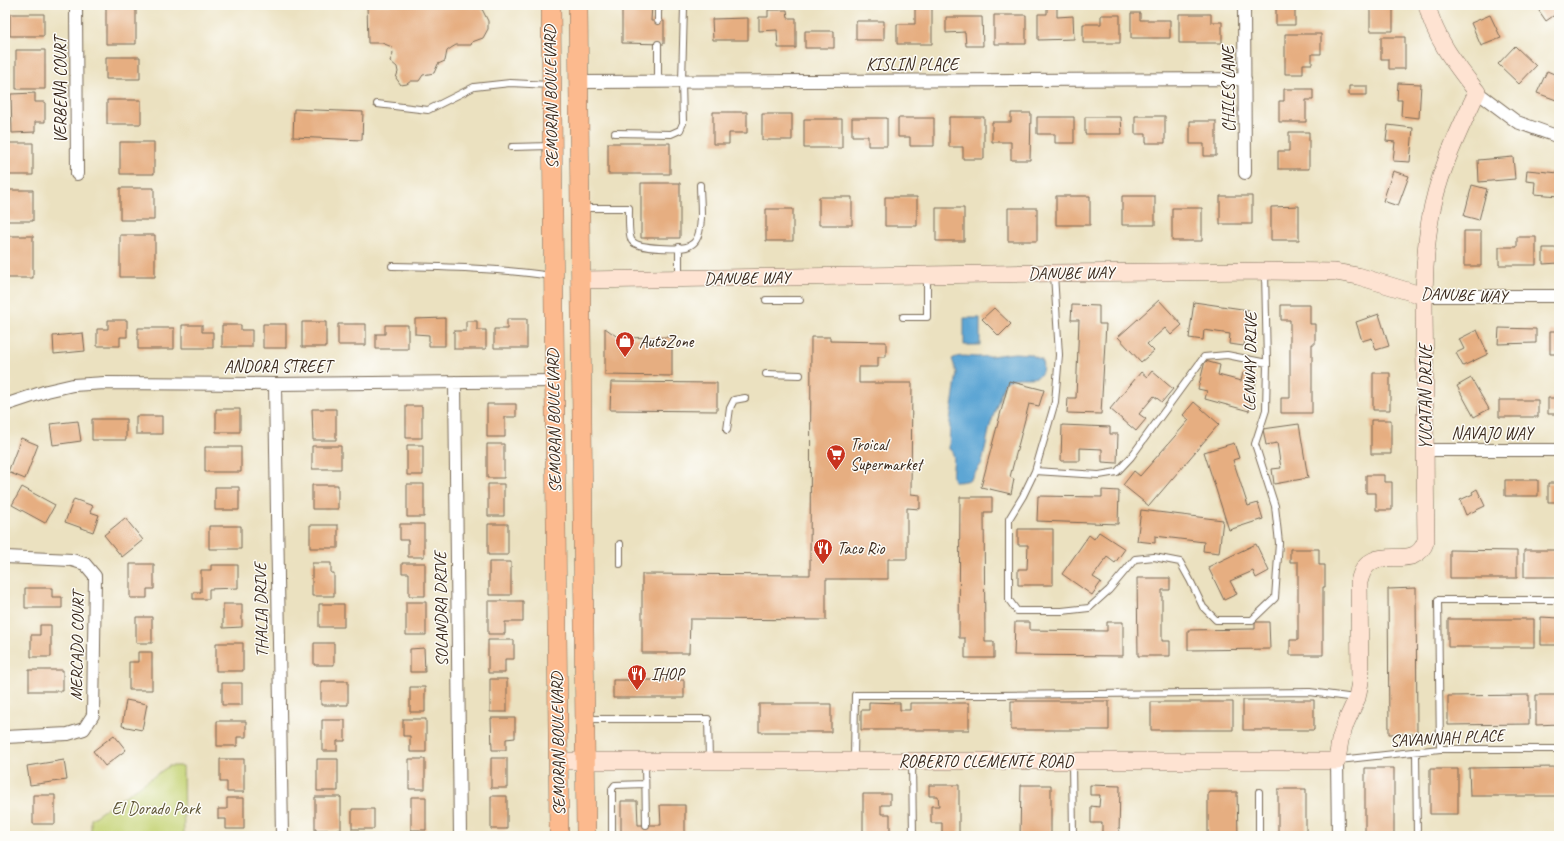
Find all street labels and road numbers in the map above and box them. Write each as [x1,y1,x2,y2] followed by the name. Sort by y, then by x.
[539,23,563,169] street label: SEMORAN BOULEVARD
[50,34,71,143] street label: VERBENA COURT
[1218,44,1239,132] street label: CHILES LANE
[866,54,960,75] street label: KISLIN PLACE
[1028,262,1117,284] street label: DANUBE WAY
[704,267,793,289] street label: DANUBE WAY
[1421,283,1510,307] street label: DANUBE WAY
[1239,310,1261,412] street label: LENWAY DRIVE
[1415,341,1436,450] street label: YUCATAN DRIVE
[542,347,566,493] street label: SEMORAN BOULEVARD
[224,356,335,377] street label: ANDORA STREET
[1451,423,1535,444] street label: NAVAJO WAY
[429,549,453,667] street label: SOLANDRA DRIVE
[250,560,272,658] street label: THALIA DRIVE
[66,588,89,701] street label: MERCADO COURT
[546,670,570,816] street label: SEMORAN BOULEVARD
[1389,724,1507,751] street label: SAVANNAH PLACE
[899,751,1074,772] street label: ROBERTO CLEMENTE ROAD

